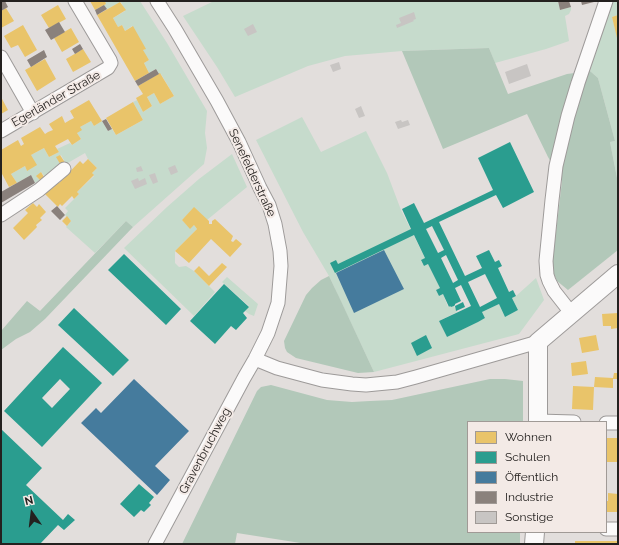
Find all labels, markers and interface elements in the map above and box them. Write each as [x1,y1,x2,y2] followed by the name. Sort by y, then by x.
[9,68,103,130] street label: Egerländer Straße
[225,127,279,219] street label: Senefelderstraße
[176,405,234,497] street label: Gravenbruchweg
[467,421,607,533] legend
[505,430,552,444] text: Wohnen
[505,450,550,464] text: Schulen
[505,470,558,484] text: Öffentlich
[505,490,553,504] text: Industrie
[12,493,52,533] north arrow
[23,494,35,508] text: N
[505,510,553,524] text: Sonstige

